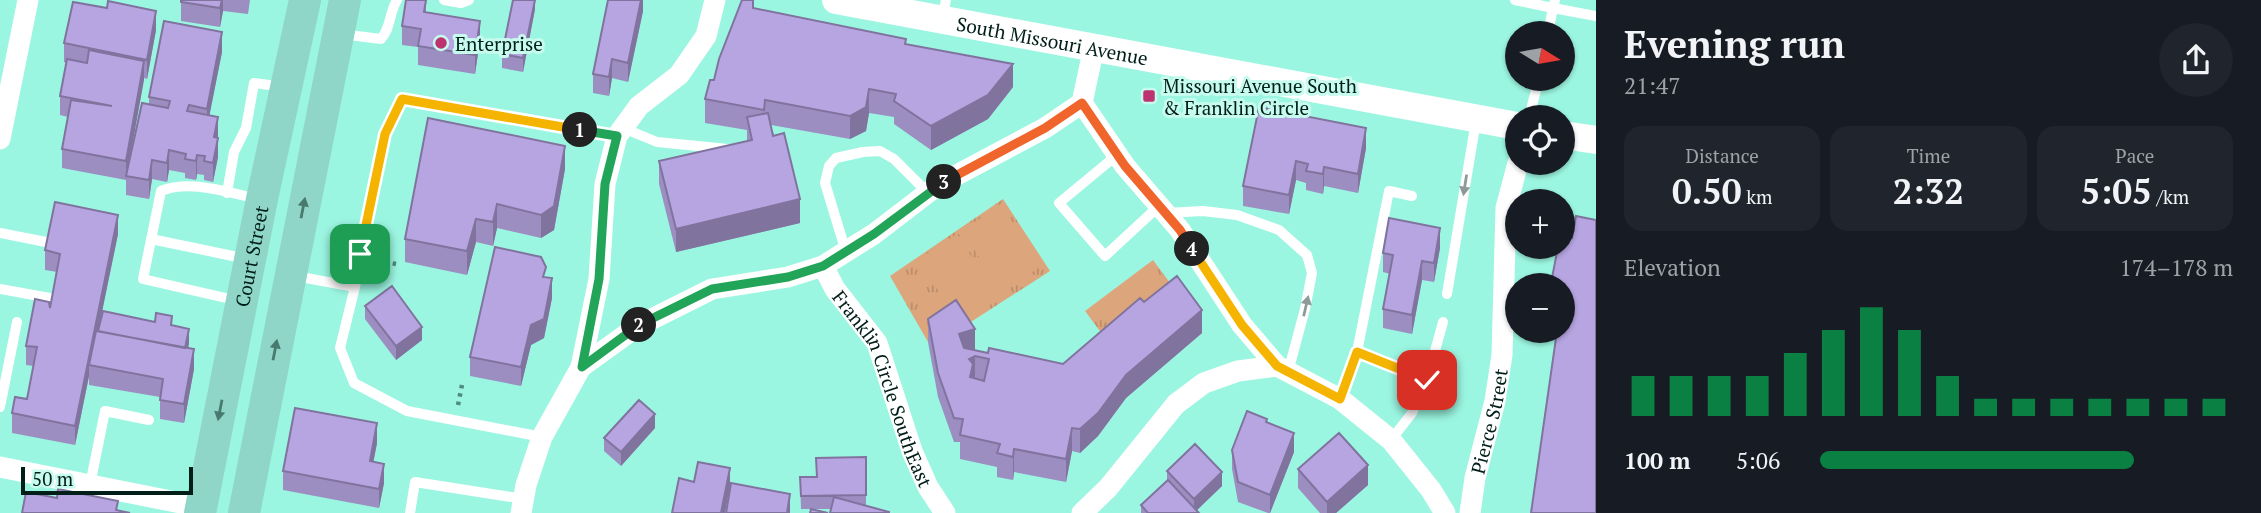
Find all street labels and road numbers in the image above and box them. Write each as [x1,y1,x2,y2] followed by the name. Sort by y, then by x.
[955,10,1150,70] street label: South Missouri Avenue
[229,203,273,309] street label: Court Street
[828,285,939,491] street label: Franklin Circle SouthEast
[1464,367,1512,476] street label: Pierce Street

